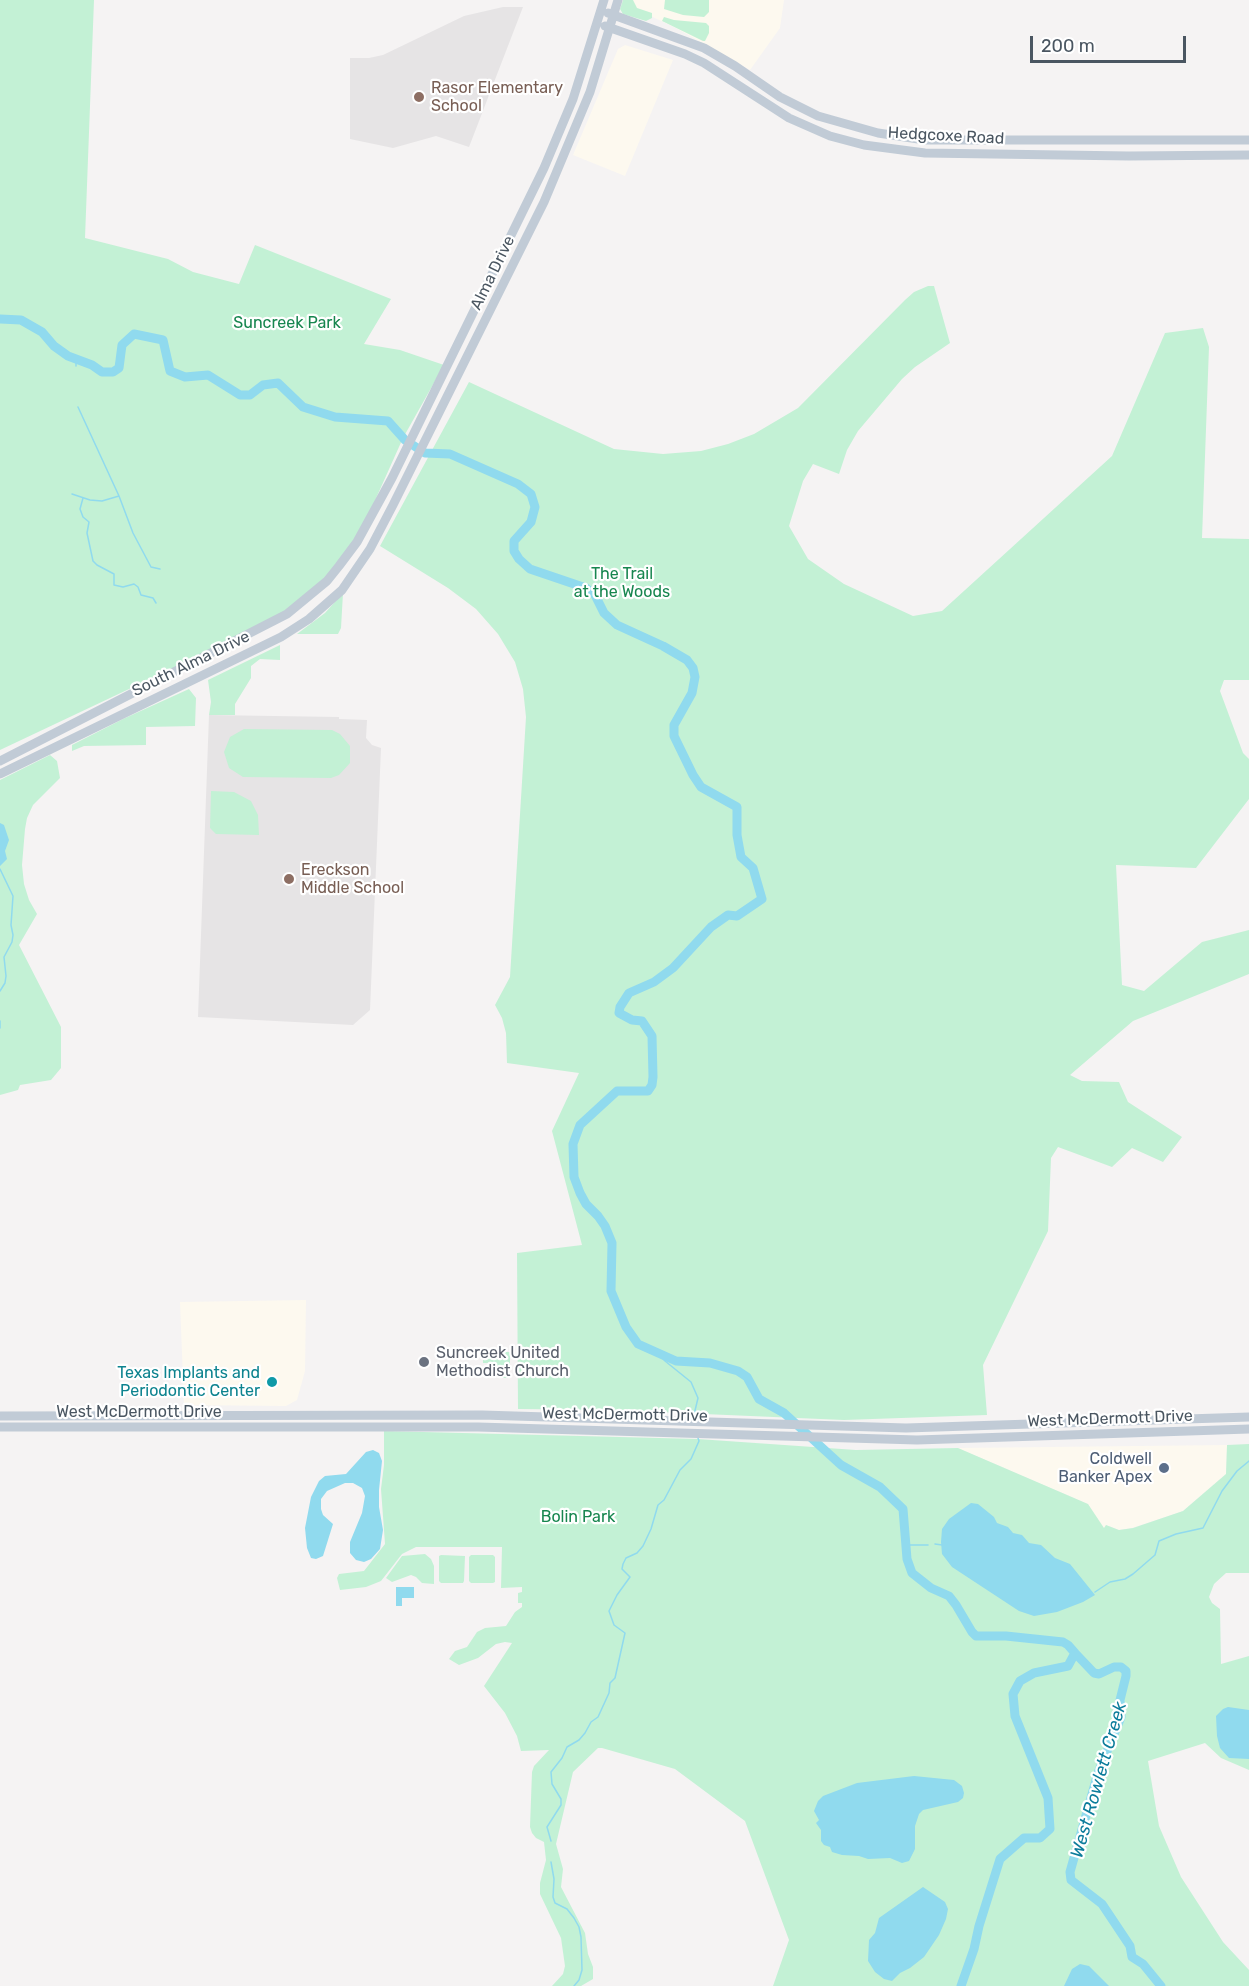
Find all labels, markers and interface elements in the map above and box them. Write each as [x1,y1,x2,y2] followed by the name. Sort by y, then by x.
[1033,24,1189,62] scale bar
[1041,35,1095,57] text: 200 m
[431,78,563,116] place label: Rasor Elementary School
[412,90,426,104] marker: Rasor Elementary School
[887,123,1005,149] street label: Hedgcoxe Road
[467,233,519,313] street label: Alma Drive
[233,313,341,333] park label: Suncreek Park
[574,564,670,602] park label: The Trail at the Woods
[129,627,253,701] street label: South Alma Drive
[301,860,404,898] place label: Ereckson Middle School
[282,872,296,886] marker: Ereckson Middle School
[436,1343,569,1381] place label: Suncreek United Methodist Church
[417,1355,431,1369] marker: Suncreek United Methodist Church
[117,1363,260,1401] place label: Texas Implants and Periodontic Center
[265,1375,279,1389] marker: Texas Implants and Periodontic Center
[56,1402,222,1422] street label: West McDermott Drive
[542,1404,708,1426] street label: West McDermott Drive
[1027,1407,1193,1431] street label: West McDermott Drive
[1058,1449,1152,1487] place label: Coldwell Banker Apex
[1157,1461,1171,1475] marker: Coldwell Banker Apex
[541,1507,615,1527] park label: Bolin Park
[1066,1699,1132,1861] water label: West Rowlett Creek

